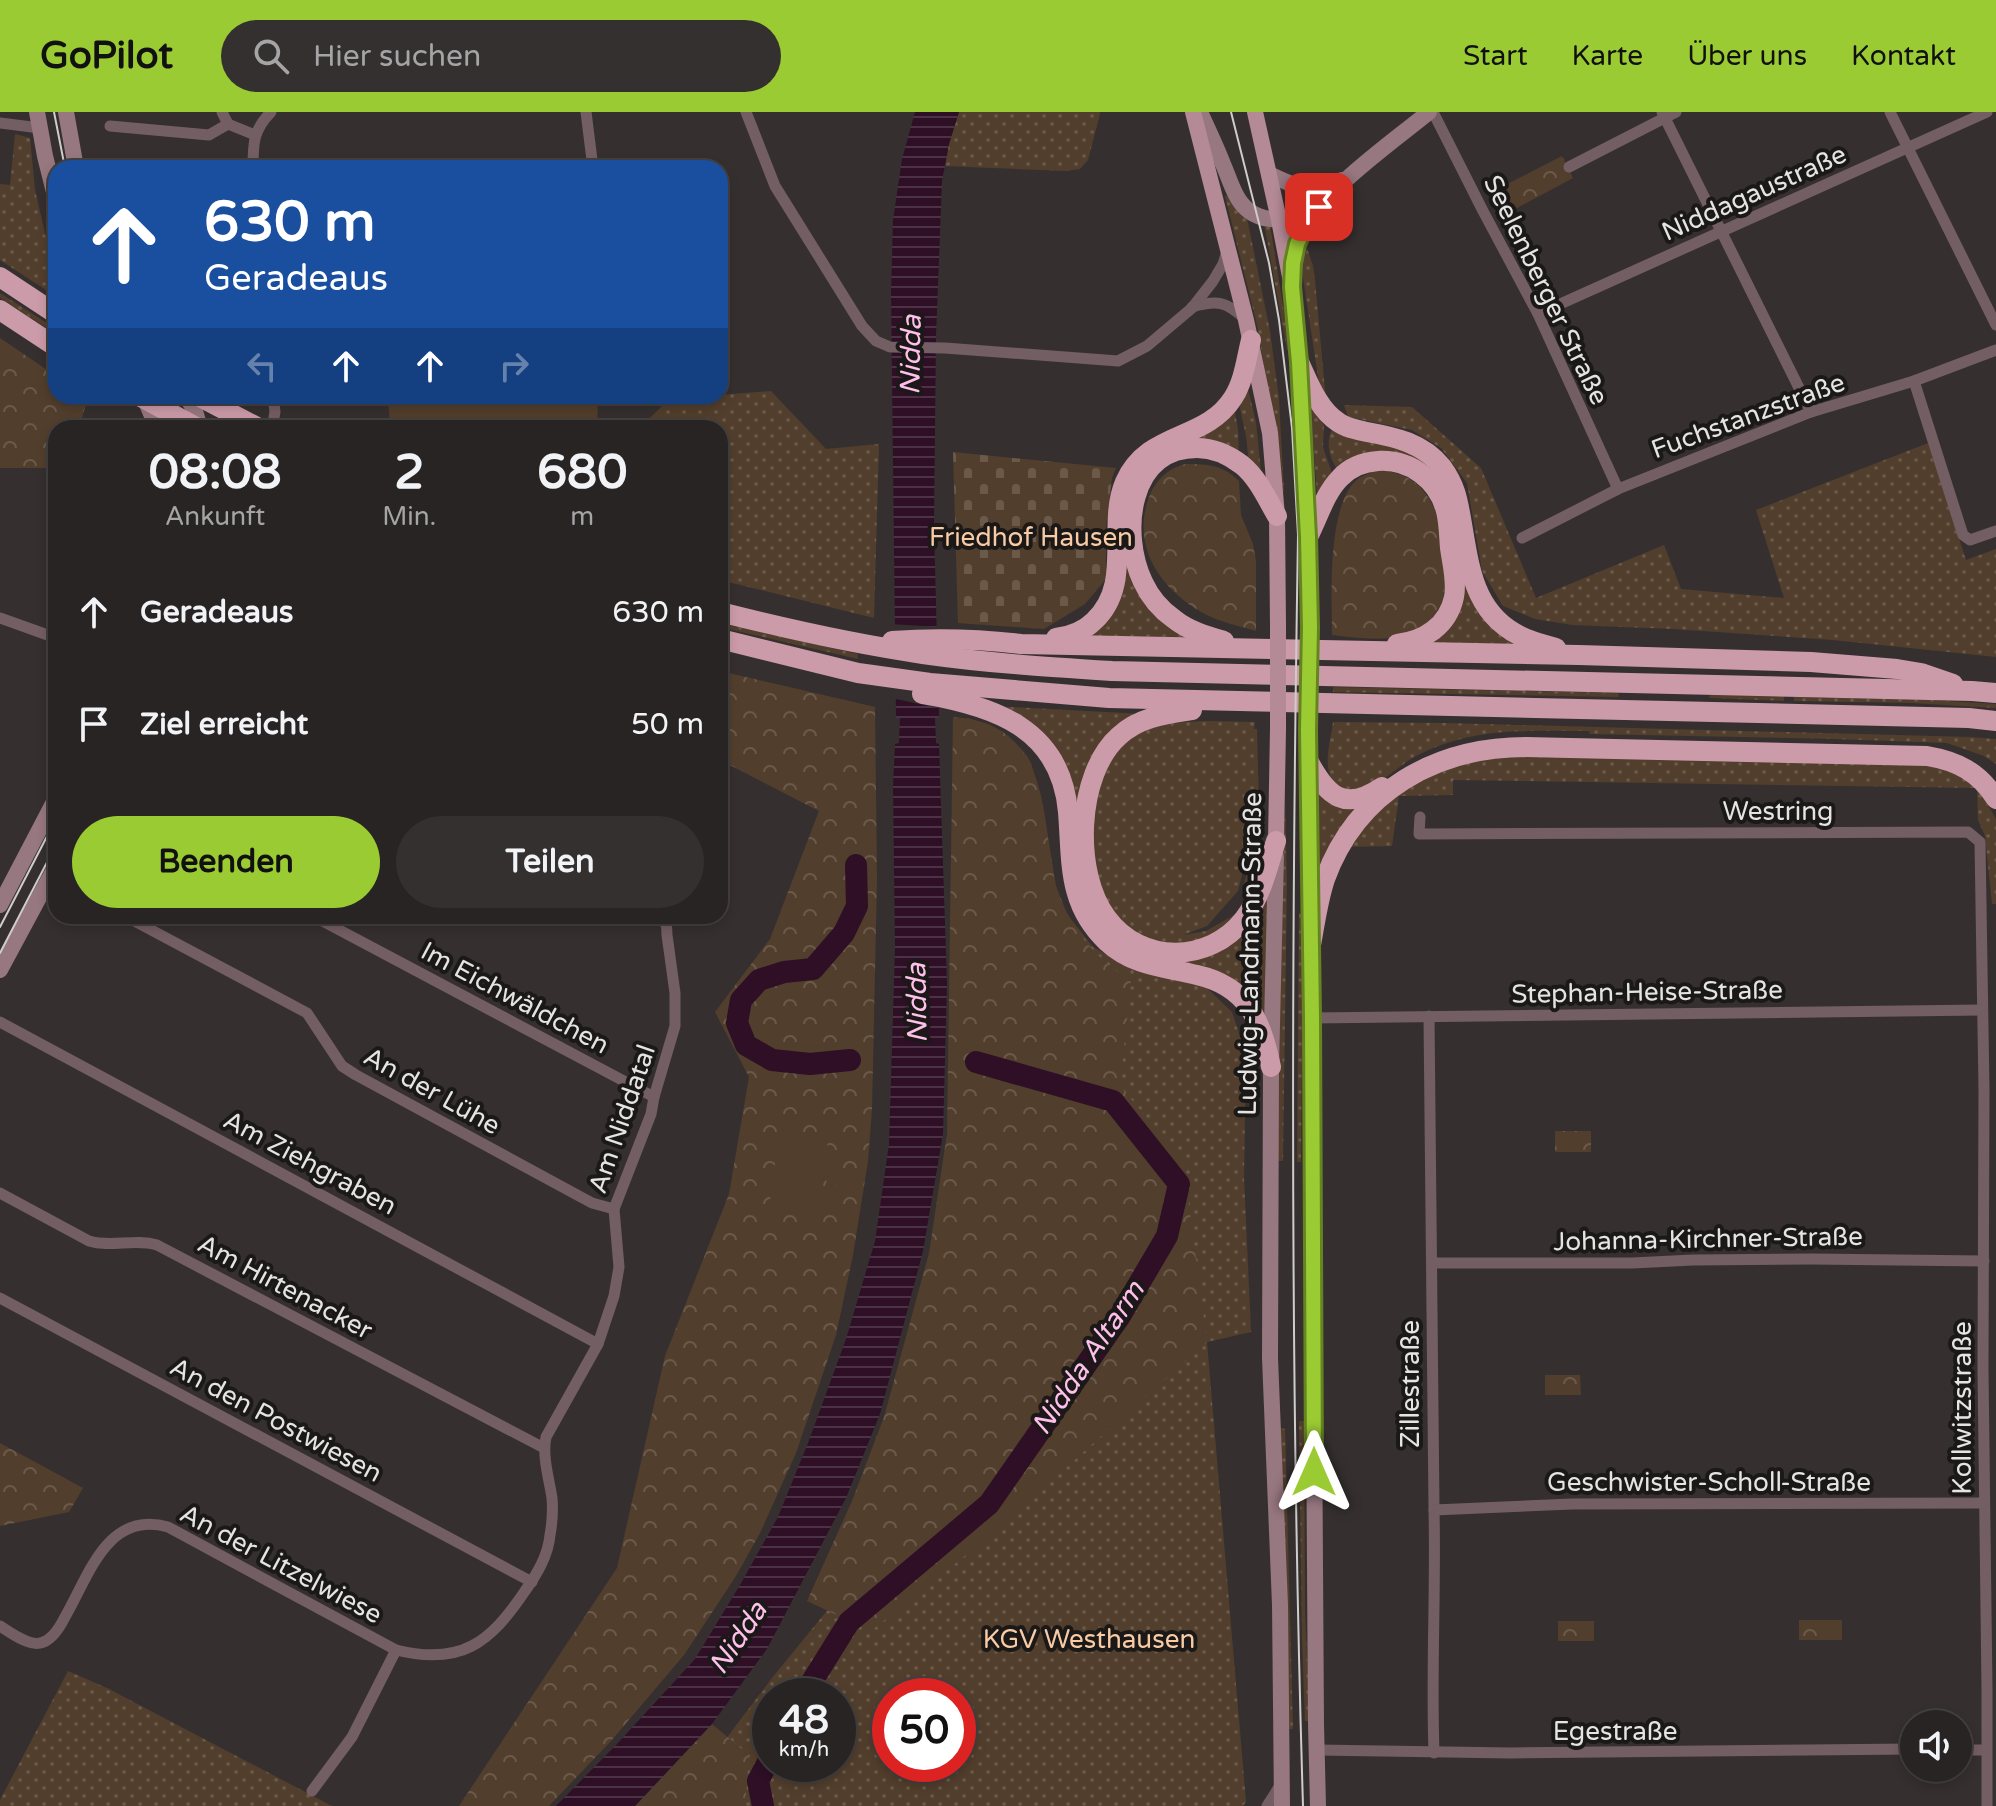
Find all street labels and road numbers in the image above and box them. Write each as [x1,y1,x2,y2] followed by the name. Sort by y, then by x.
[1657,138,1851,248] street label: Niddagaustraße
[1477,170,1615,410] street label: Seelenberger Straße
[1647,367,1849,465] street label: Fuchstanzstraße
[1232,792,1268,1116] street label: Ludwig-Landmann-Straße
[1723,796,1833,827] street label: Westring
[416,935,614,1061] street label: Im Eichwäldchen
[1511,974,1783,1010] street label: Stephan-Heise-Straße
[358,1041,506,1141] street label: An der Lühe
[582,1041,662,1197] street label: Am Niddatal
[218,1104,402,1222] street label: Am Ziehgraben
[1553,1221,1863,1257] street label: Johanna-Kirchner-Straße
[192,1228,378,1346] street label: Am Hirtenacker
[1395,1320,1426,1448] street label: Zillestraße
[1947,1321,1978,1495] street label: Kollwitzstraße
[165,1351,387,1489] street label: An den Postwiesen
[1547,1467,1871,1498] street label: Geschwister-Scholl-Straße
[175,1498,387,1630] street label: An der Litzelwiese
[1553,1716,1677,1747] street label: Egestraße

